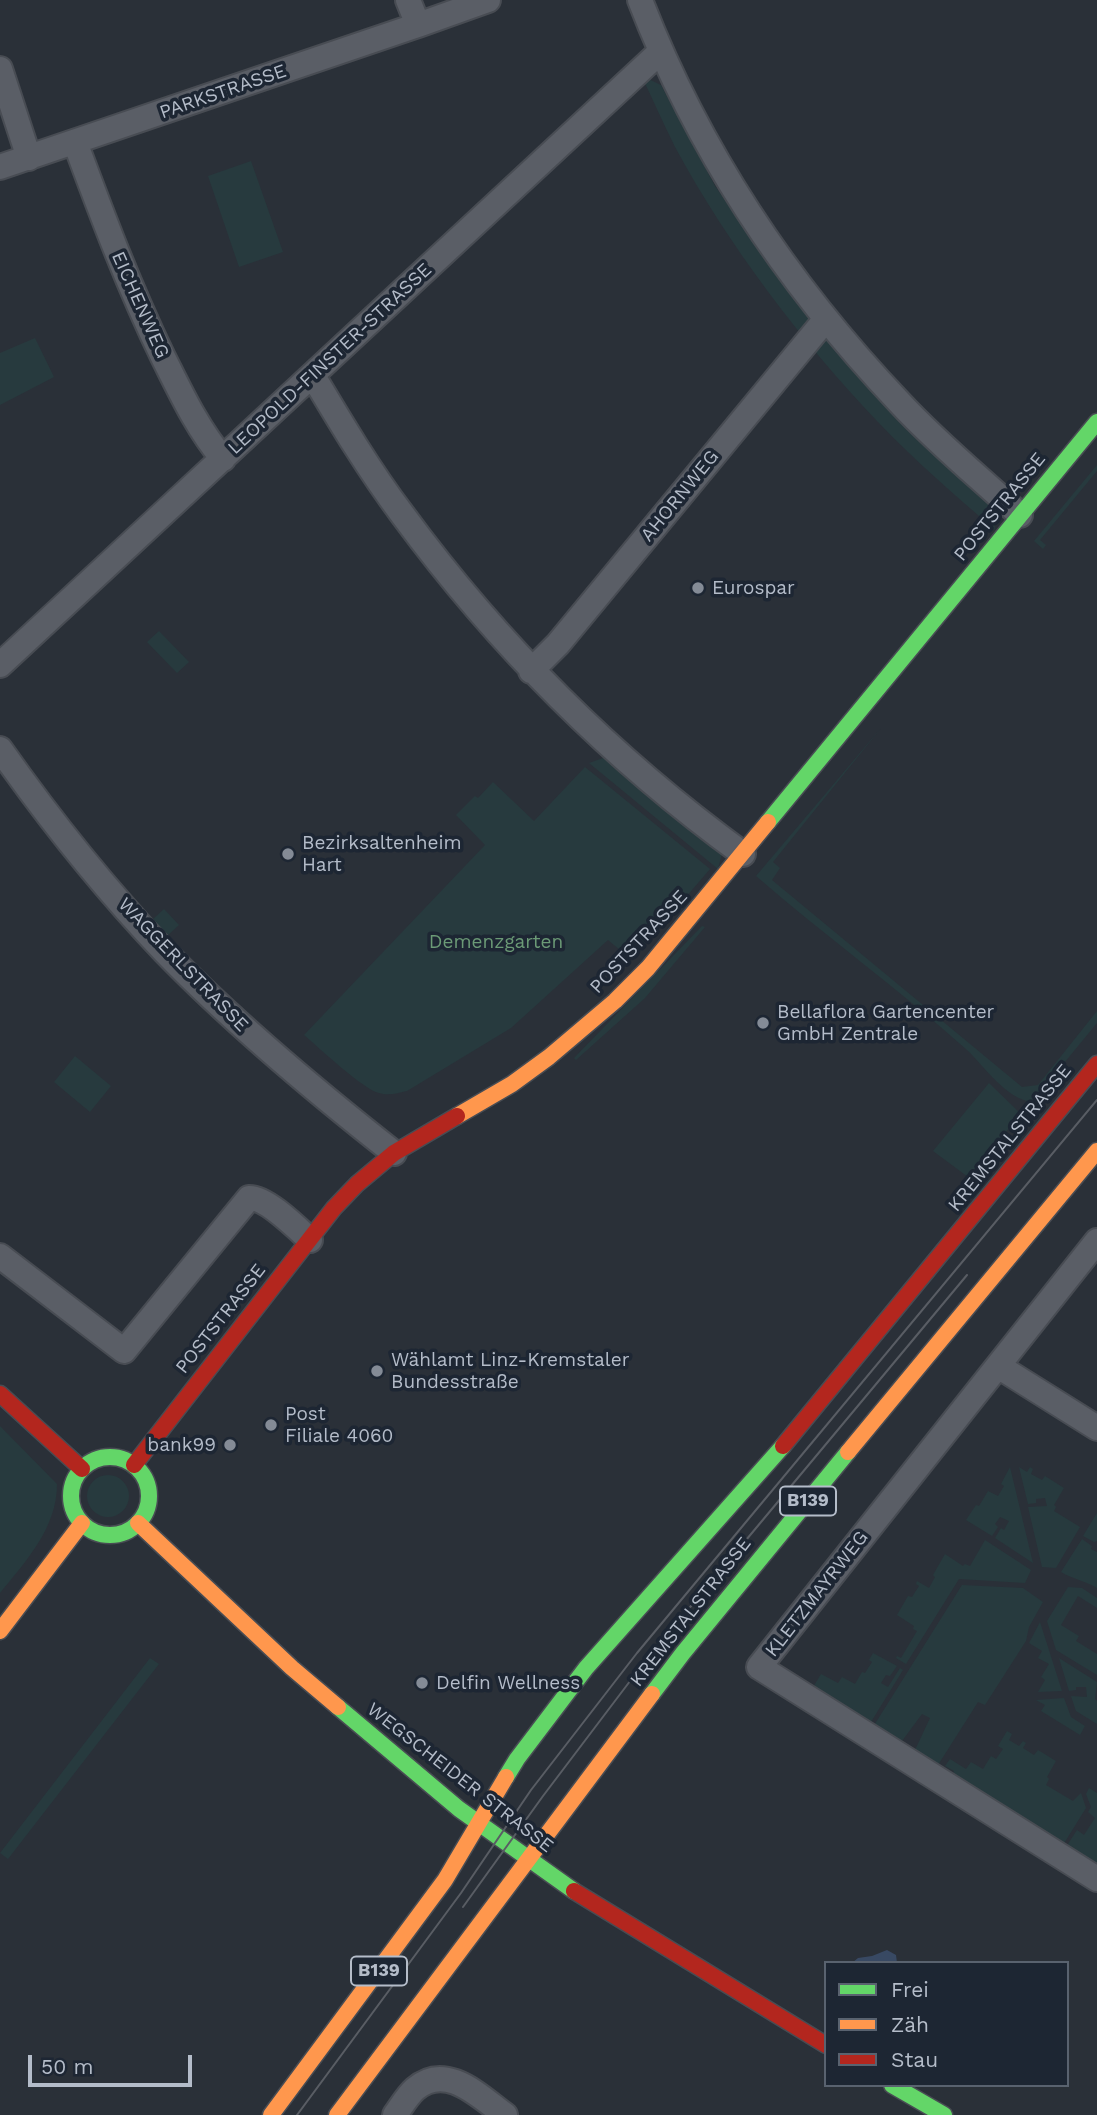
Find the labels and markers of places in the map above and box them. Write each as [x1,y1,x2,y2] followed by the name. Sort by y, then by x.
[712,577,795,599] place label: Eurospar
[690,580,706,596] marker: Eurospar
[302,832,462,876] place label: Bezirksaltenheim Hart
[280,846,296,862] marker: Bezirksaltenheim Hart
[777,1001,994,1045] place label: Bellaflora Gartencenter GmbH Zentrale
[755,1015,771,1031] marker: Bellaflora Gartencenter GmbH Zentrale
[391,1349,629,1393] place label: Wählamt Linz-Kremstaler Bundesstraße
[369,1363,385,1379] marker: Wählamt Linz-Kremstaler Bundesstraße
[285,1403,393,1447] place label: Post Filiale 4060
[263,1417,279,1433] marker: Post Filiale 4060
[147,1434,216,1456] place label: bank99
[222,1437,238,1453] marker: bank99
[436,1672,580,1694] place label: Delfin Wellness
[414,1675,430,1691] marker: Delfin Wellness

